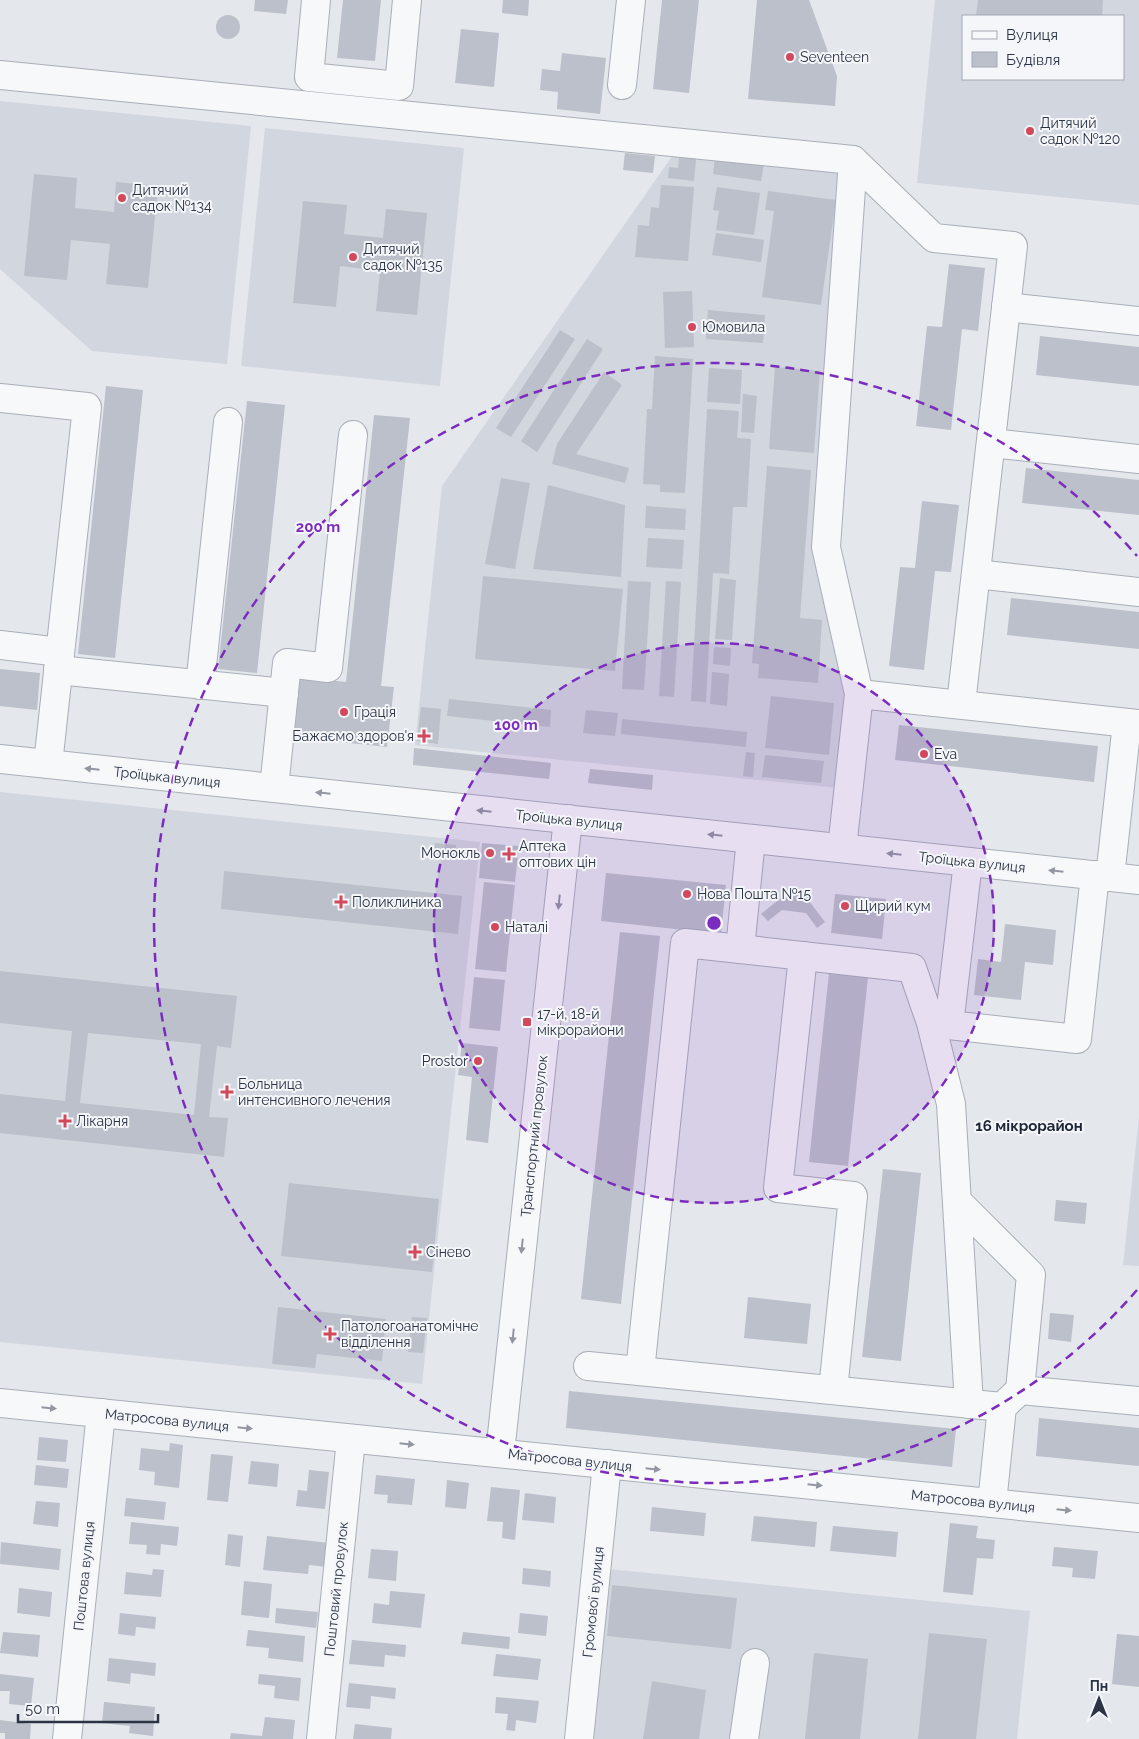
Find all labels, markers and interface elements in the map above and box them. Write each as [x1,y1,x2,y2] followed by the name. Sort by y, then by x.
[962,15,1124,80] legend
[1006,26,1058,44] text: Вулиця
[800,49,869,65] place label: Seventeen
[784,51,796,63] marker: Seventeen
[1006,51,1060,69] text: Будівля
[1040,115,1120,147] place label: Дитячий садок №120
[1024,125,1036,137] marker: Дитячий садок №120
[132,182,212,214] place label: Дитячий садок №134
[116,192,128,204] marker: Дитячий садок №134
[363,241,443,273] place label: Дитячий садок №135
[347,251,359,263] marker: Дитячий садок №135
[702,319,765,335] place label: Юмовила
[686,321,698,333] marker: Юмовила
[296,518,340,536] text: 200 m
[354,704,396,720] place label: Грація
[338,706,350,718] marker: Грація
[494,716,538,734] text: 100 m
[292,728,414,744] place label: Бажаємо здоров'я
[418,730,430,742] marker: Бажаємо здоров'я
[934,746,957,762] place label: Eva
[918,748,930,760] marker: Eva
[113,763,221,791] street label: Троїцька вулиця
[83,765,99,773] one-way arrow
[314,789,330,797] one-way arrow
[515,806,623,834] street label: Троїцька вулиця
[476,807,492,815] one-way arrow
[707,831,723,839] one-way arrow
[519,838,596,870] place label: Аптека оптових цін
[421,845,480,861] place label: Монокль
[484,847,496,859] marker: Монокль
[503,848,515,860] marker: Аптека оптових цін
[918,848,1026,876] street label: Троїцька вулиця
[886,850,902,858] one-way arrow
[1047,867,1063,875] one-way arrow
[697,886,812,902] place label: Нова Пошта №15
[681,888,693,900] marker: Нова Пошта №15
[352,894,442,910] place label: Поликлиника
[334,895,348,909] marker: Поликлиника
[555,895,563,911] one-way arrow
[855,898,931,914] place label: Щирий кум
[839,900,851,912] marker: Щирий кум
[705,914,723,932] centre of rings
[505,919,548,935] place label: Наталі
[489,921,501,933] marker: Наталі
[537,1006,624,1038] place label: 17-й, 18-й мікрорайони
[521,1016,533,1028] marker: 17-й, 18-й мікрорайони
[422,1053,468,1069] place label: Prostor
[518,1054,550,1218] street label: Транспортний провулок
[472,1055,484,1067] marker: Prostor
[238,1076,390,1108] place label: Больница интенсивного лечения
[220,1085,234,1099] marker: Больница интенсивного лечения
[76,1113,128,1129] place label: Лікарня
[58,1114,72,1128] marker: Лікарня
[975,1117,1083,1135] district label: 16 мікрорайон
[518,1238,526,1254] one-way arrow
[426,1244,471,1260] place label: Сінево
[408,1245,422,1259] marker: Сінево
[341,1318,479,1350] place label: Патологоанатомічне відділення
[323,1327,337,1341] marker: Патологоанатомічне відділення
[509,1328,517,1344] one-way arrow
[41,1404,57,1412] one-way arrow
[104,1406,230,1434] street label: Матросова вулиця
[237,1424,253,1432] one-way arrow
[399,1440,415,1448] one-way arrow
[507,1446,633,1474] street label: Матросова вулиця
[646,1465,662,1473] one-way arrow
[807,1481,823,1489] one-way arrow
[910,1487,1036,1515] street label: Матросова вулиця
[1056,1506,1072,1514] one-way arrow
[70,1521,98,1631] street label: Поштова вулиця
[321,1521,351,1657] street label: Поштовий провулок
[579,1546,607,1658] street label: Громової вулиця
[1074,1674,1124,1724] north arrow
[1090,1678,1108,1694] text: Пн
[18,1692,158,1724] scale bar
[25,1700,60,1718] text: 50 m

